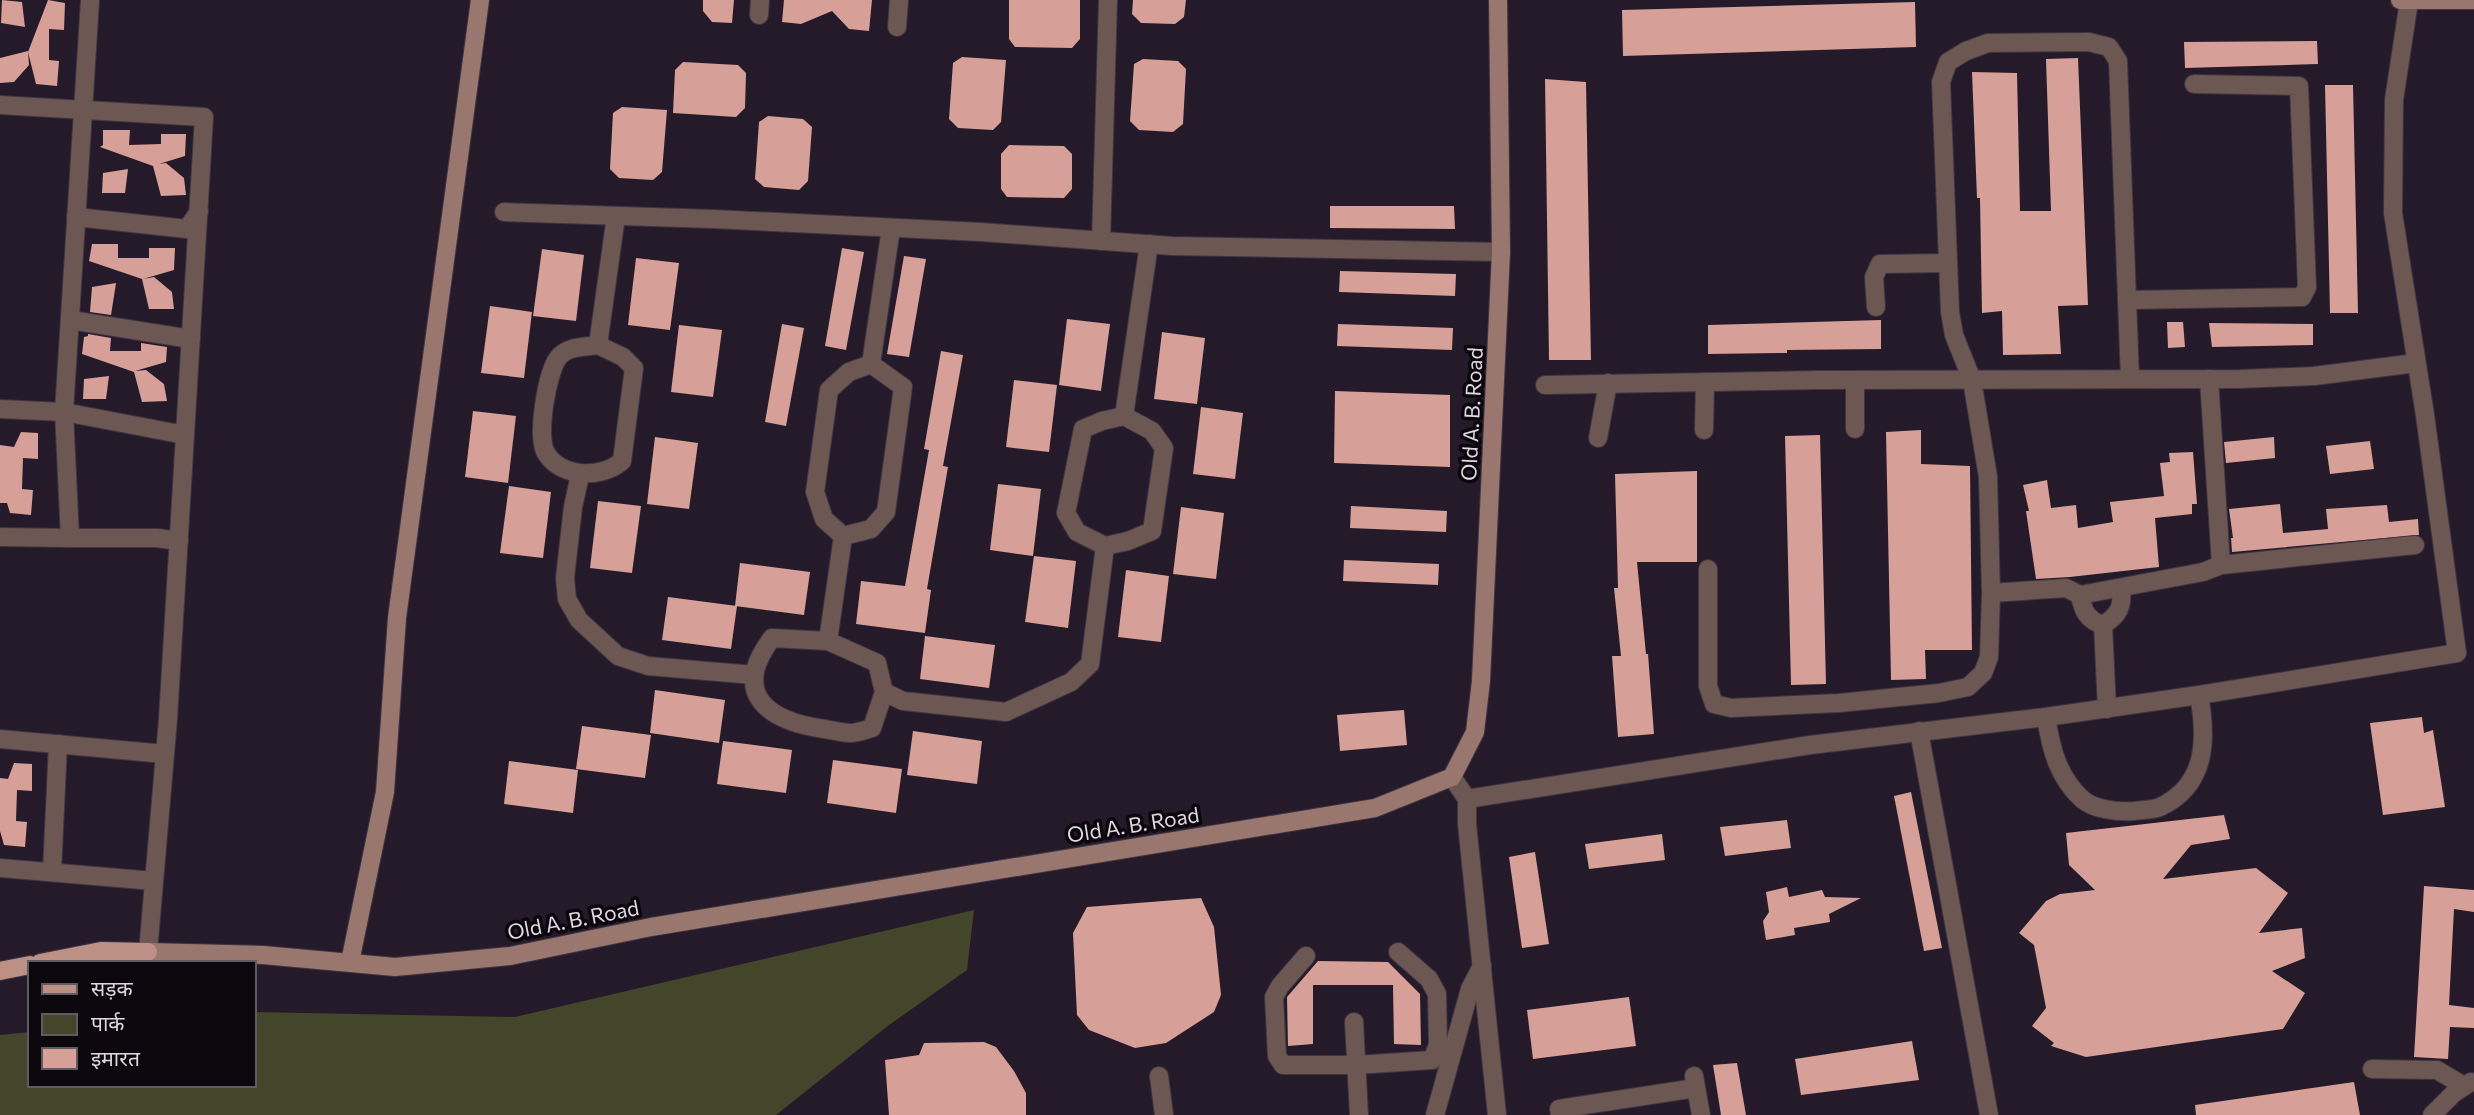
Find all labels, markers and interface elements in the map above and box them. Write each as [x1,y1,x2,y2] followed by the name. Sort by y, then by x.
[1455,347,1487,481] street label: Old A. B. Road
[1065,801,1201,847] street label: Old A. B. Road
[505,894,641,944] street label: Old A. B. Road
[28,961,256,1087] legend
[91,975,133,1000] text: सड़क
[91,1010,125,1035] text: पार्क
[91,1045,141,1070] text: इमारत

